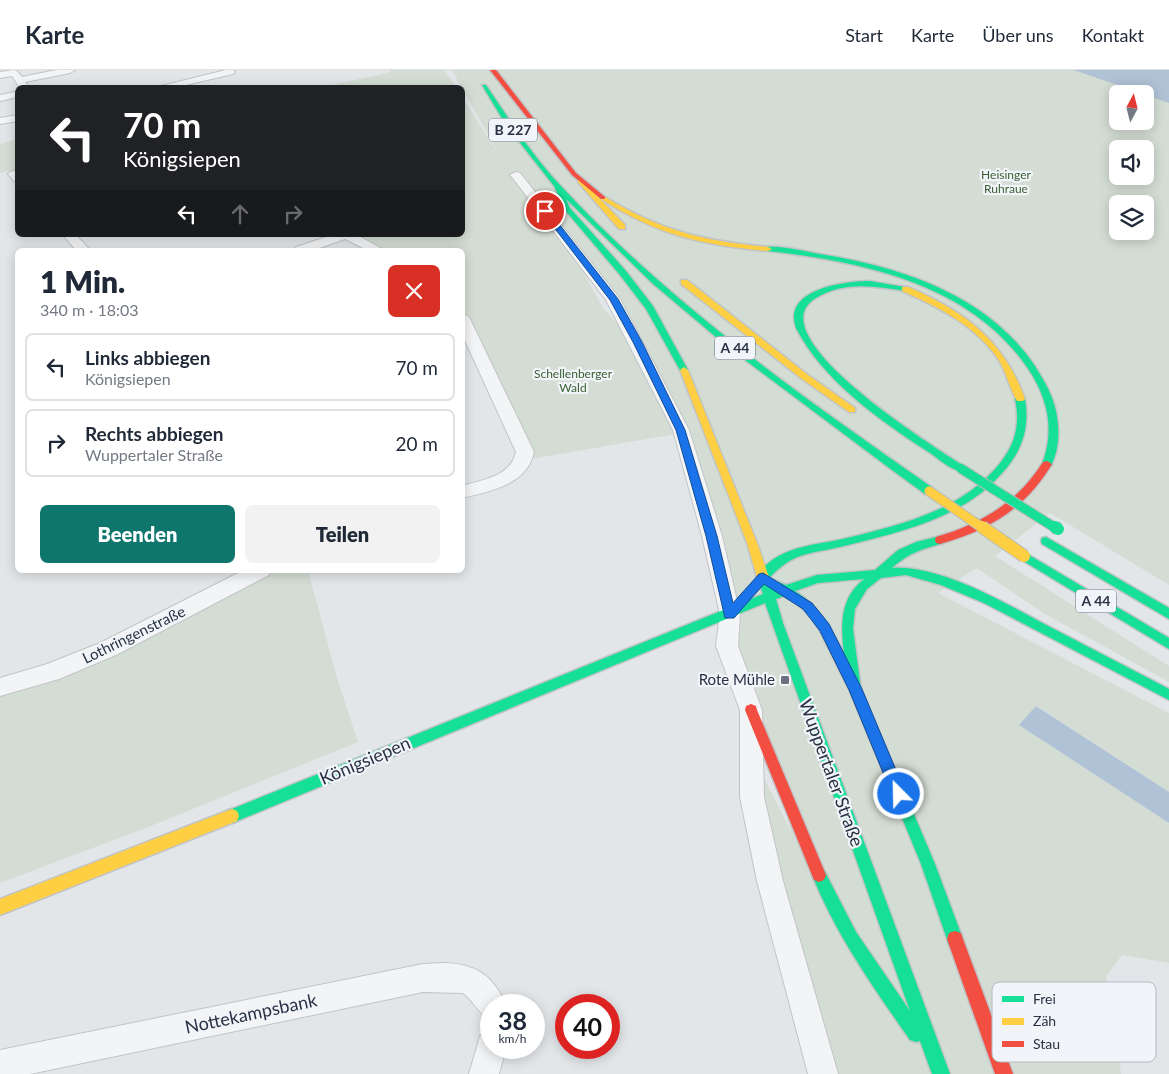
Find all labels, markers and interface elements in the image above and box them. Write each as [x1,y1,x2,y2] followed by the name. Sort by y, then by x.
[25,20,84,49] text: Karte
[845,24,883,46] text: Start
[911,24,954,46] text: Karte
[982,24,1054,46] text: Über uns
[1082,24,1144,46] text: Kontakt
[1109,85,1154,130] north arrow
[1109,85,1154,240] map controls
[123,103,201,145] text: 70 m
[40,105,105,170] icon: left
[489,118,537,142] road number: B 227
[1109,140,1154,185] button: sound
[123,145,241,172] text: Königsiepen
[981,167,1032,196] park label: Heisinger Ruhraue
[524,190,566,232] pin
[1109,195,1154,240] button: layers
[531,197,559,225] icon: arrive
[173,200,201,228] icon: left
[226,200,254,228] icon: ahead
[279,200,307,228] icon: right
[40,263,125,299] text: 1 Min.
[388,265,440,317] button: close
[40,300,139,319] text: 340 m · 18:03
[715,336,755,360] road number: A 44
[85,346,210,369] text: Links abbiegen
[42,353,70,381] icon: left
[395,356,438,379] text: 70 m
[534,366,613,395] park label: Schellenberger Wald
[85,369,171,388] text: Königsiepen
[85,422,223,445] text: Rechts abbiegen
[42,429,70,457] icon: right
[395,432,438,455] text: 20 m
[85,445,223,464] text: Wuppertaler Straße
[40,505,235,563] button: Beenden
[245,505,440,563] button: Teilen
[1076,590,1116,612] road number: A 44
[79,601,188,667] street label: Lothringenstraße
[699,670,775,688] place label: Rote Mühle
[779,674,791,686] marker: Rote Mühle
[795,696,869,849] street label: Wuppertaler Straße
[316,731,413,789] street label: Königsiepen
[872,767,924,819] position arrow
[992,982,1156,1062] legend
[183,988,320,1038] street label: Nottekampsbank
[1033,990,1056,1007] text: Frei
[555,994,620,1059] speed limit sign: 40
[498,1005,527,1035] text: 38
[1033,1012,1056,1029] text: Zäh
[498,1031,527,1046] text: km/h
[1033,1035,1060,1052] text: Stau

